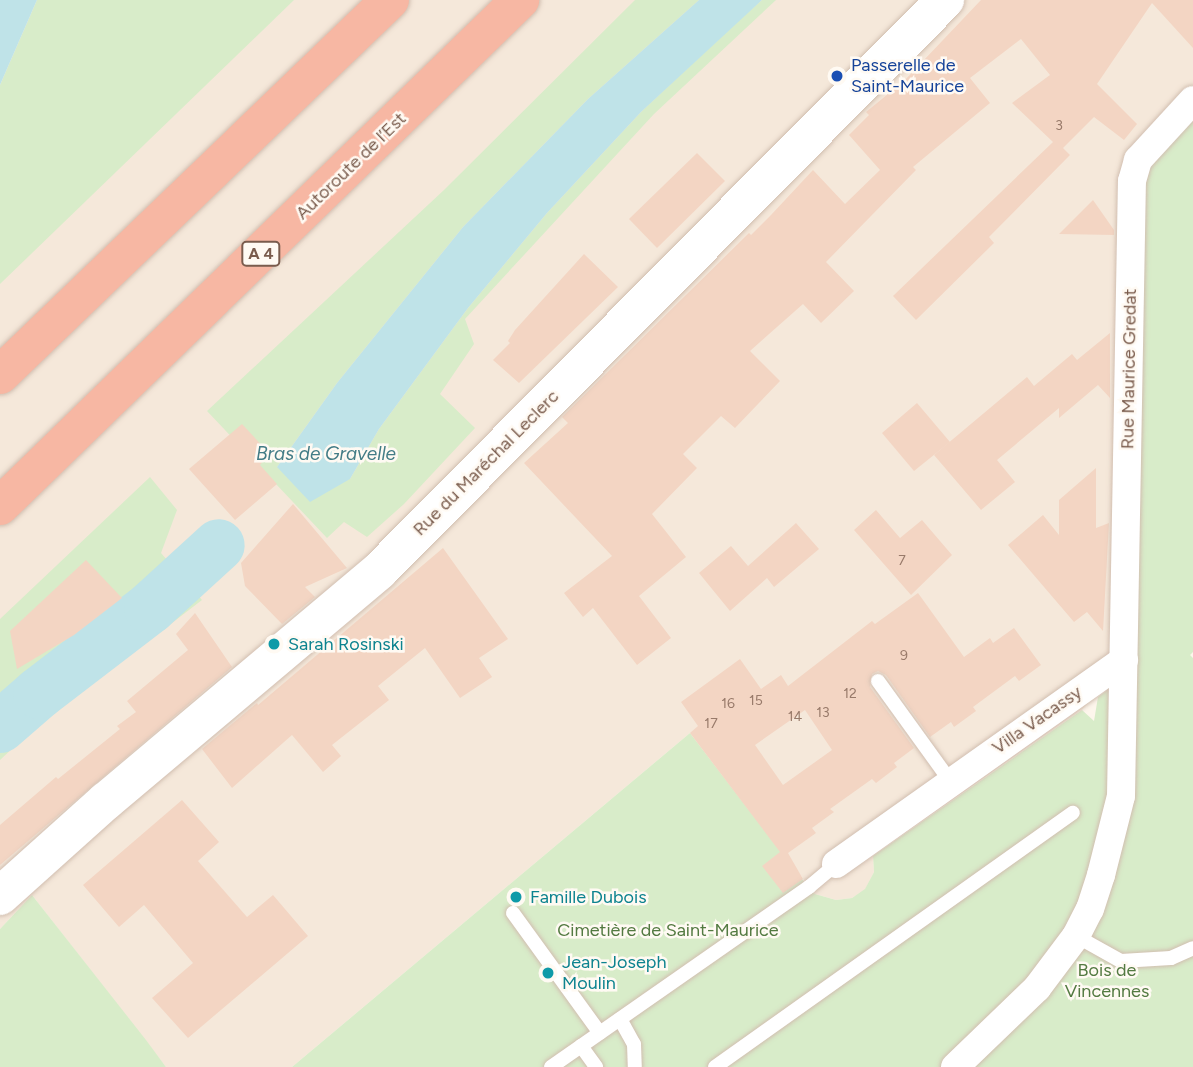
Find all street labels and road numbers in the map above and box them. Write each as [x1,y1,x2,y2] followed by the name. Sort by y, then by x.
[291,108,411,224] street label: Autoroute de l’Est
[240,242,282,266] road number: A 4
[1117,289,1141,449] street label: Rue Maurice Gredat
[409,386,563,540] street label: Rue du Maréchal Leclerc
[988,681,1086,759] street label: Villa Vacassy

